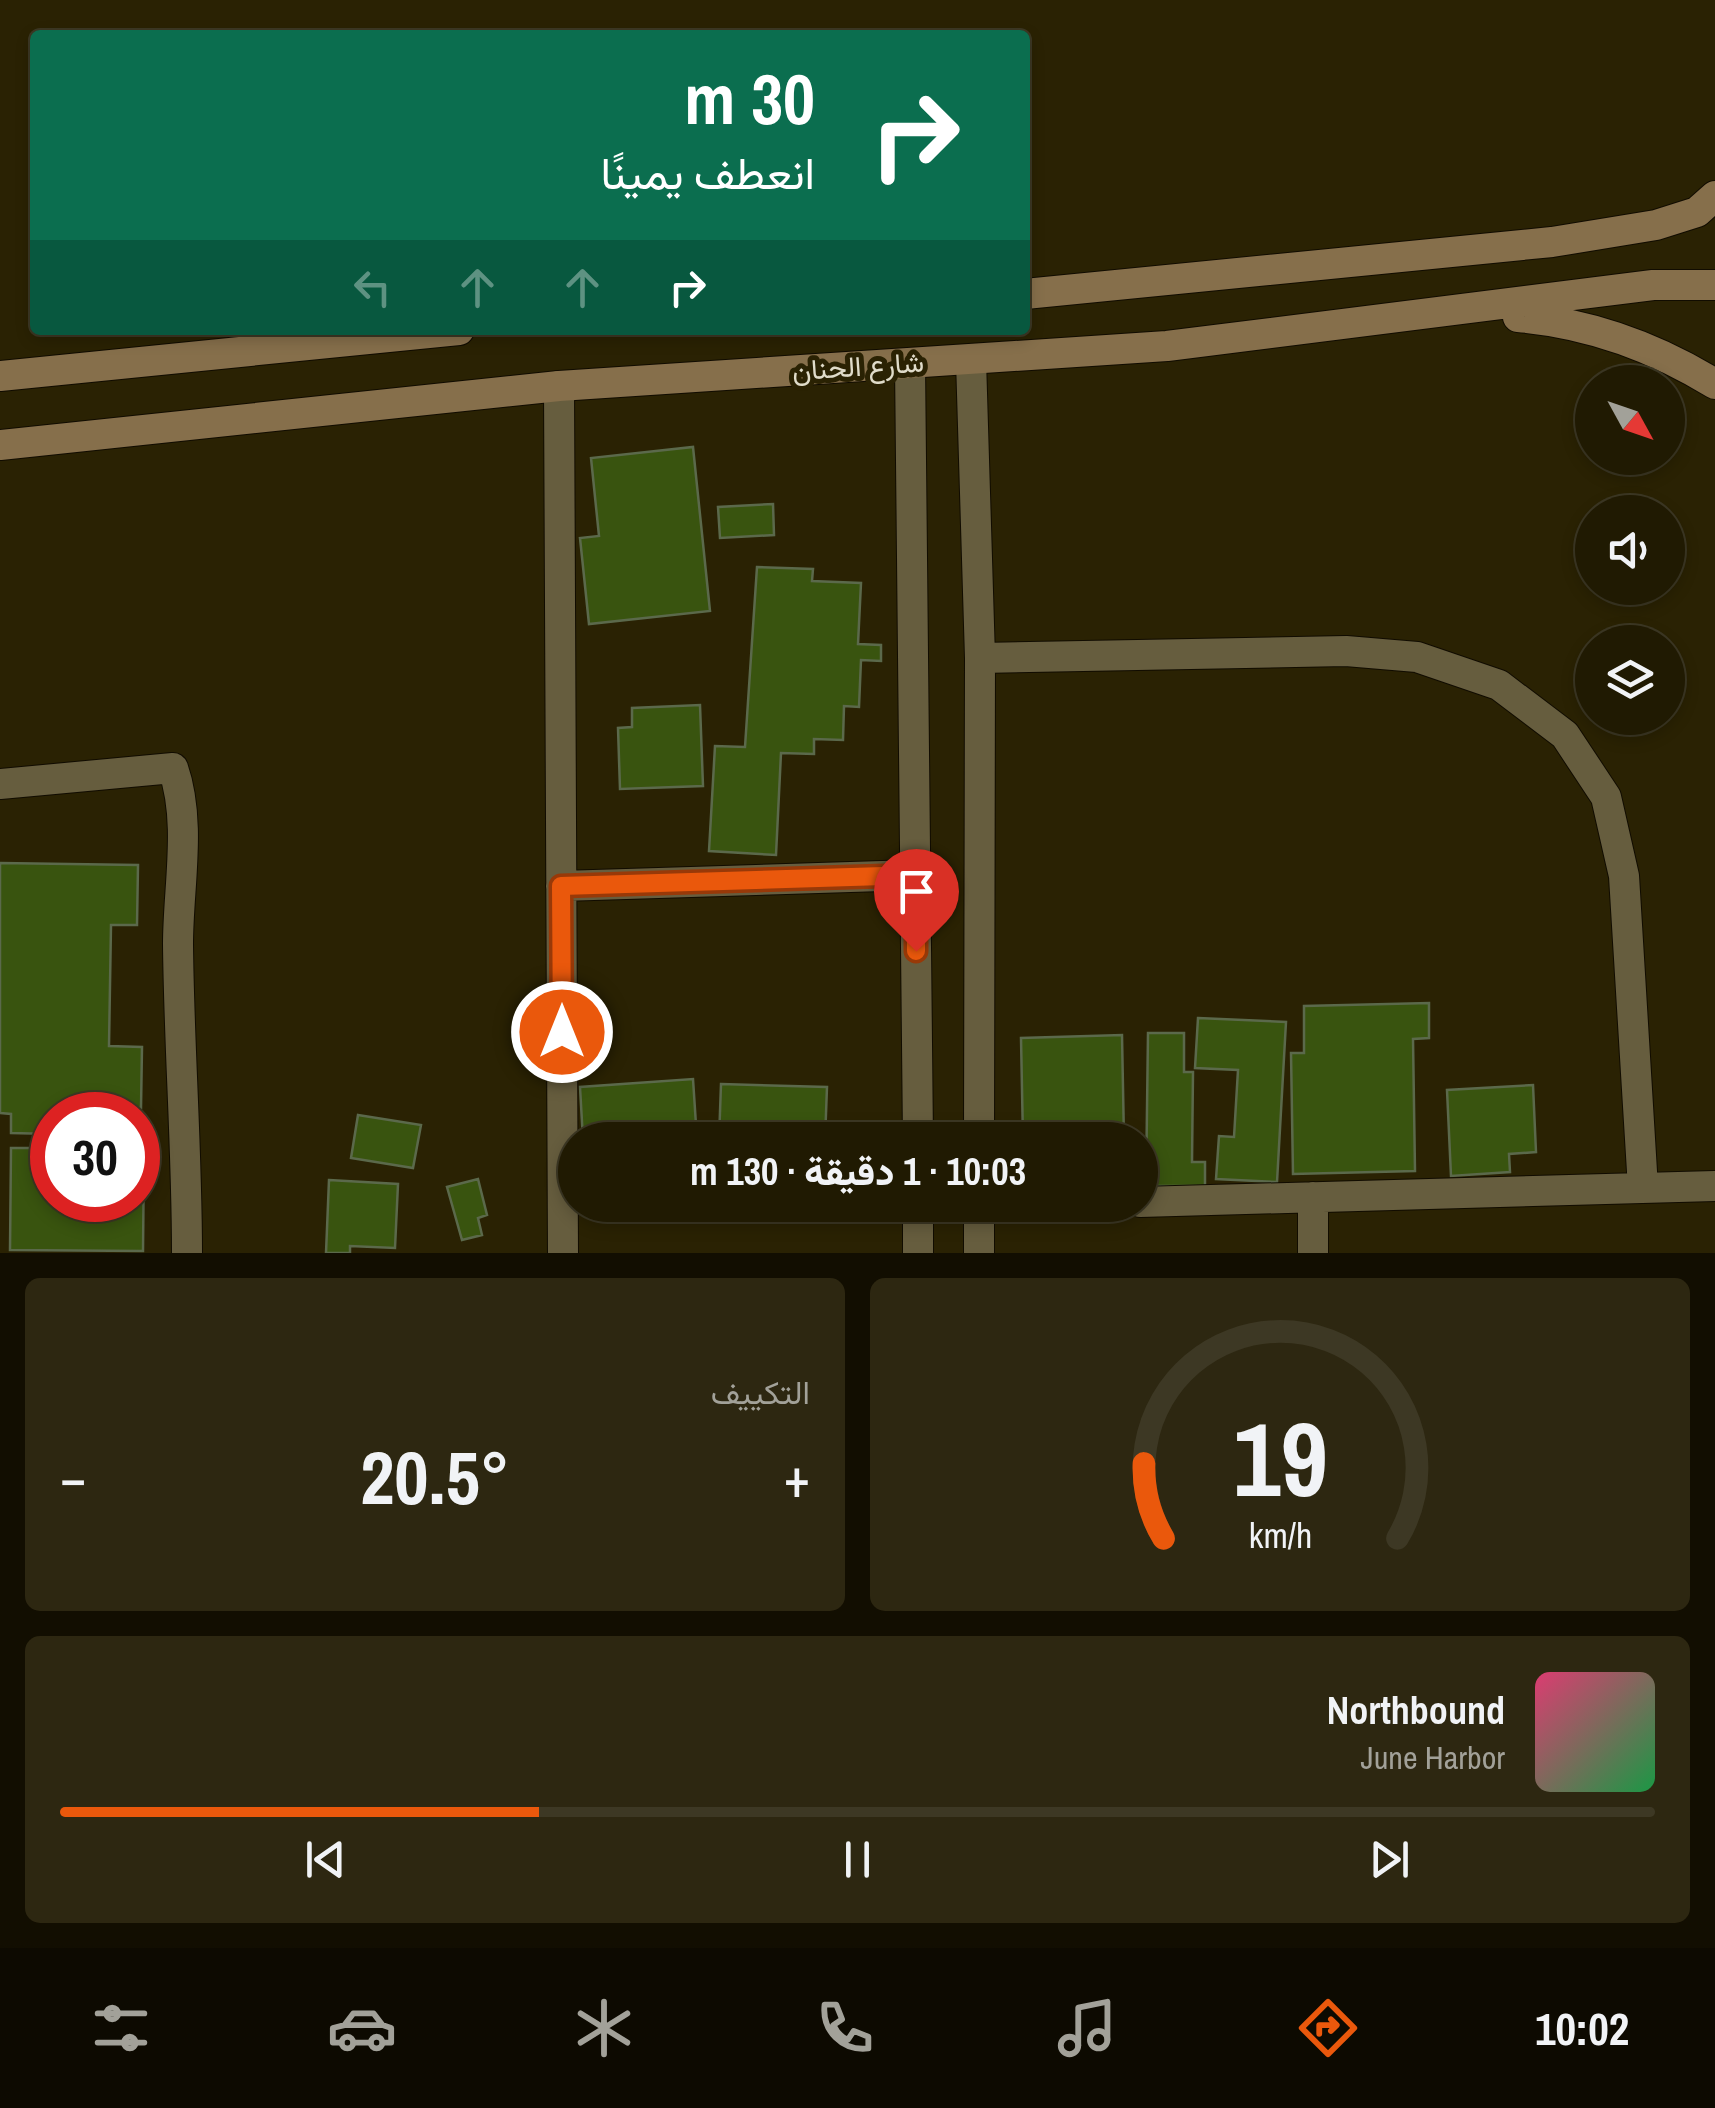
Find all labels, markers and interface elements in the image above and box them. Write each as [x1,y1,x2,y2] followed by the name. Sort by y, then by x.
[684,52,815,146] text: 30 m
[850,70,980,200] icon: right
[600,142,815,203] text: انعطف يمينًا
[345,260,400,315] icon: left
[450,260,505,315] icon: ahead
[555,260,610,315] icon: ahead
[660,260,715,315] icon: right
[791,342,925,390] street label: شارع الحنان
[1575,365,1685,475] north arrow
[1575,365,1685,735] map controls
[1575,495,1685,605] button: sound
[1575,625,1685,735] button: layers
[874,849,959,952] pin
[889,864,944,919] icon: arrive
[510,980,614,1084] position arrow
[30,1092,160,1222] speed limit sign: 30
[690,1146,1026,1197] text: 10:03 · 1 دقيقة · 130 m
[711,1371,810,1414] text: التكييف
[1233,1388,1327,1528] text: 19
[360,1426,510,1527] text: 20.5°
[60,1440,86,1514] text: −
[784,1440,810,1514] text: +
[1248,1511,1312,1559] text: km/h
[1327,1685,1505,1736] text: Northbound
[1361,1736,1505,1779] text: June Harbor
[298,1832,353,1887] icon: previous
[830,1832,885,1887] icon: pause
[1362,1832,1417,1887] icon: next
[86,1993,156,2063] icon: filters
[327,1993,397,2063] icon: car
[569,1993,639,2063] icon: climate
[810,1993,880,2063] icon: phone
[1052,1993,1122,2063] icon: music
[1293,1993,1363,2063] icon: directions
[1535,1998,1629,2059] text: 10:02

